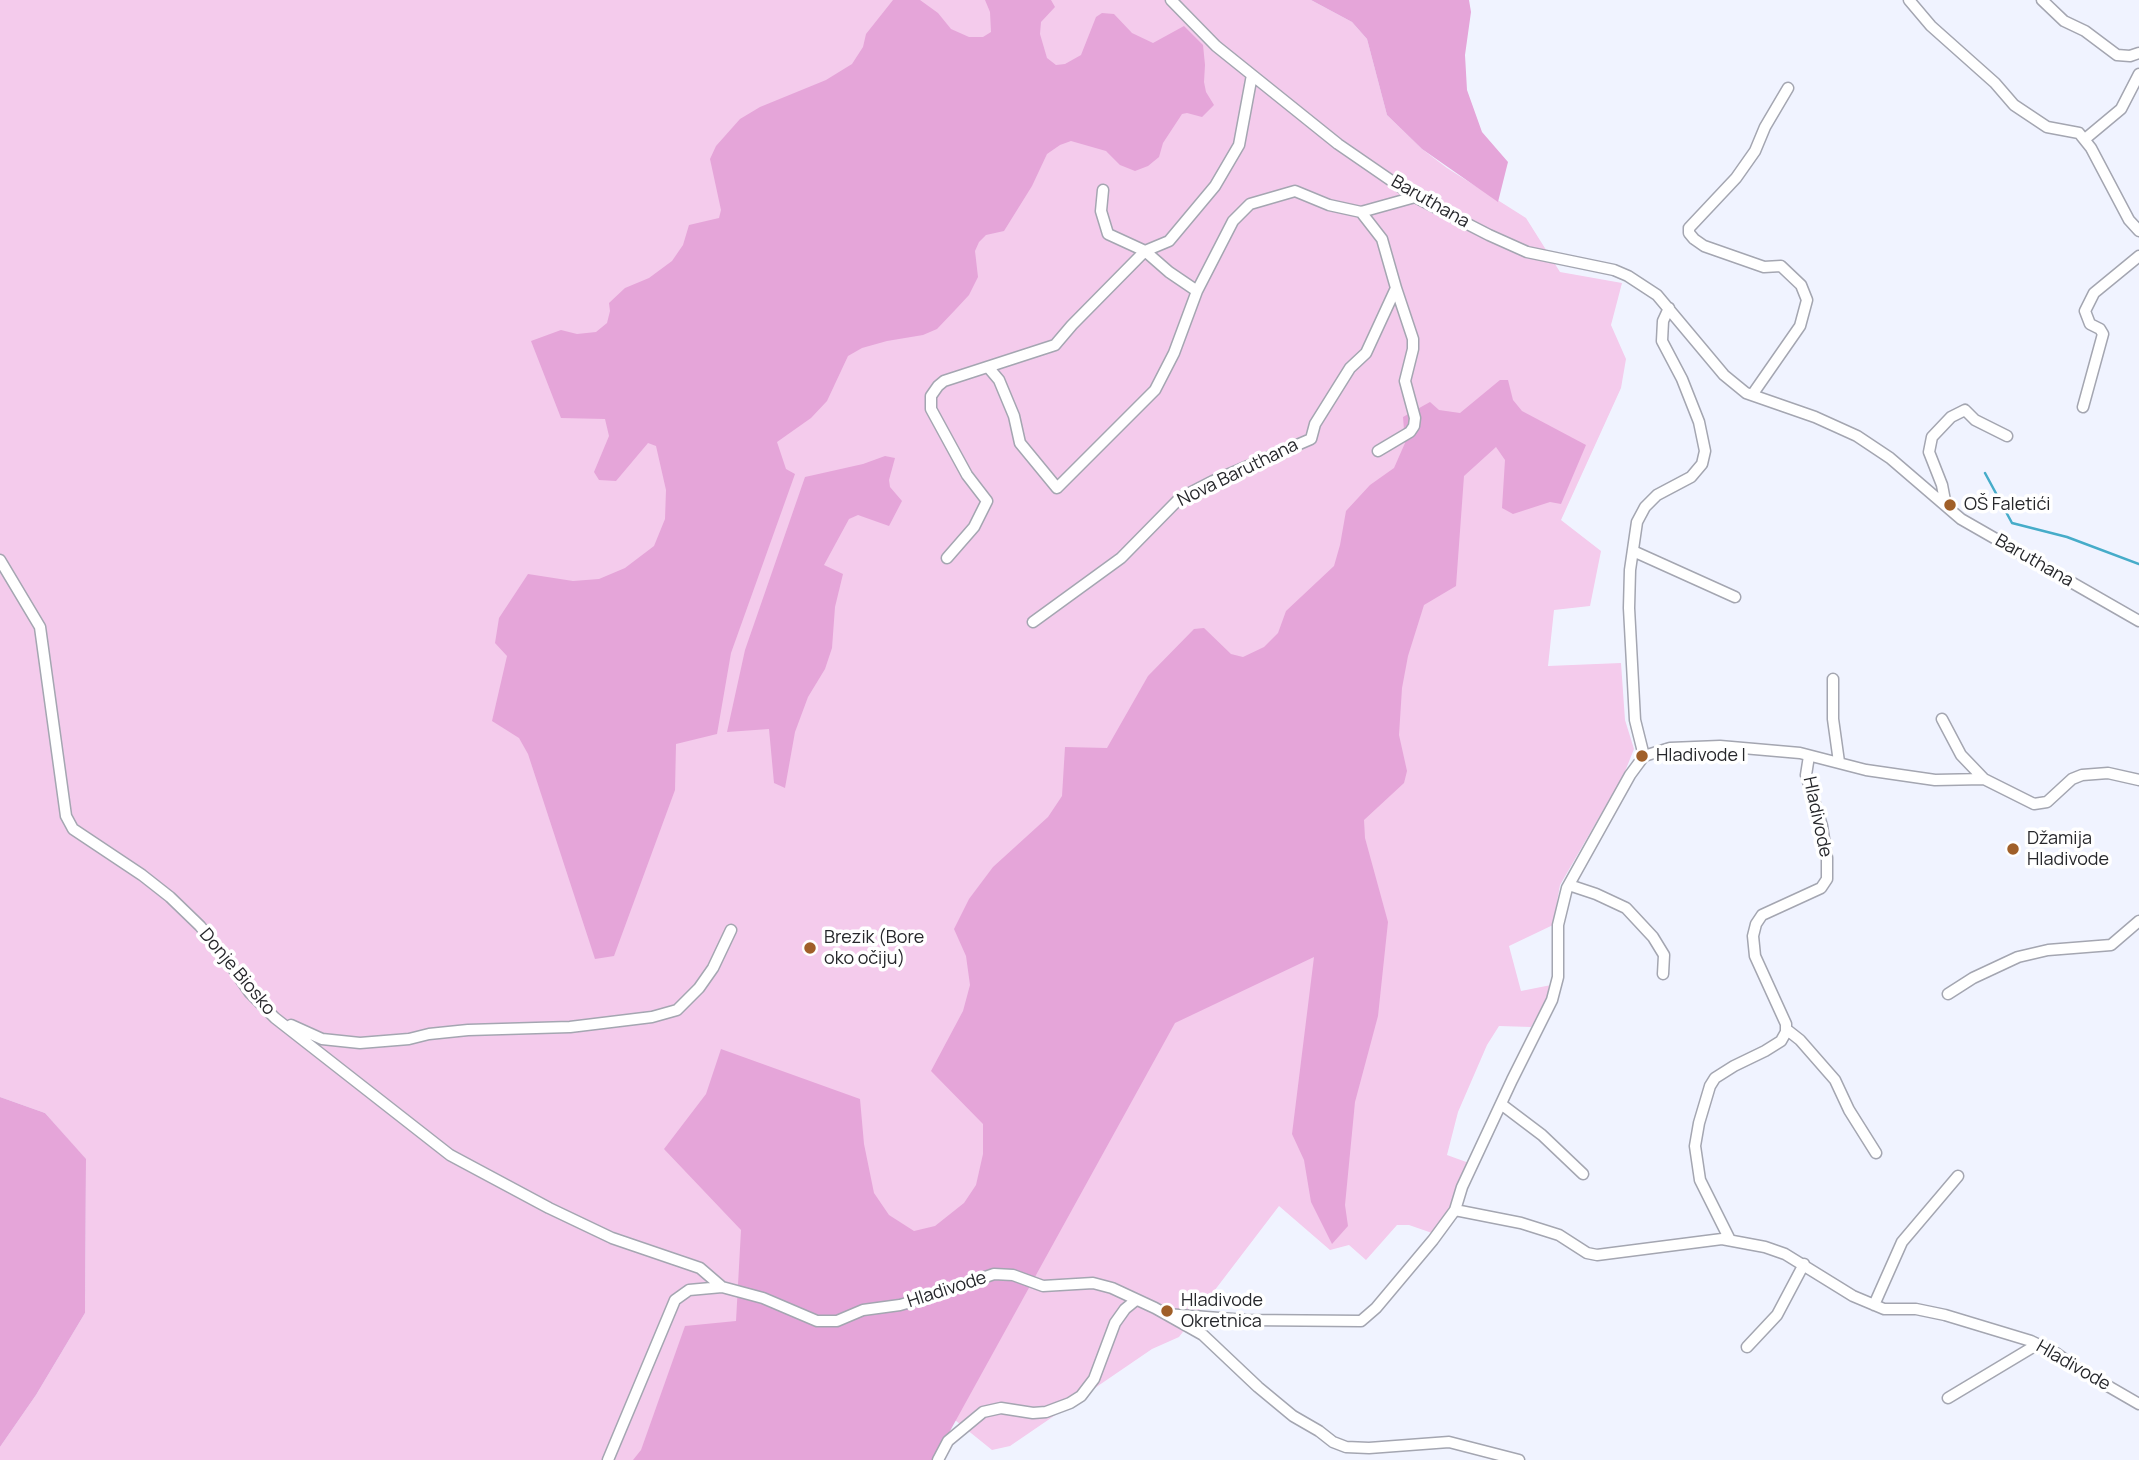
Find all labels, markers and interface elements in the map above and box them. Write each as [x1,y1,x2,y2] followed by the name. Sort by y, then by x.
[1387,171,1473,233] street label: Baruthana
[1174,434,1302,512] street label: Nova Baruthana
[1964,494,2050,516] place label: OŠ Faletići
[1942,497,1958,513] marker: OŠ Faletići
[1991,530,2077,592] street label: Baruthana
[1656,745,1746,767] place label: Hladivode I
[1634,748,1650,764] marker: Hladivode I
[1798,775,1836,859] street label: Hladivode
[2027,828,2109,870] place label: Džamija Hladivode
[2005,841,2021,857] marker: Džamija Hladivode
[194,924,280,1020] street label: Donje Biosko
[824,927,924,970] place label: Brezik (Bore oko očiju)
[802,940,818,956] marker: Brezik (Bore oko očiju)
[905,1267,989,1313] street label: Hladivode
[1181,1290,1263,1332] place label: Hladivode Okretnica
[1159,1303,1175,1319] marker: Hladivode Okretnica
[2032,1336,2114,1396] street label: Hladivode

